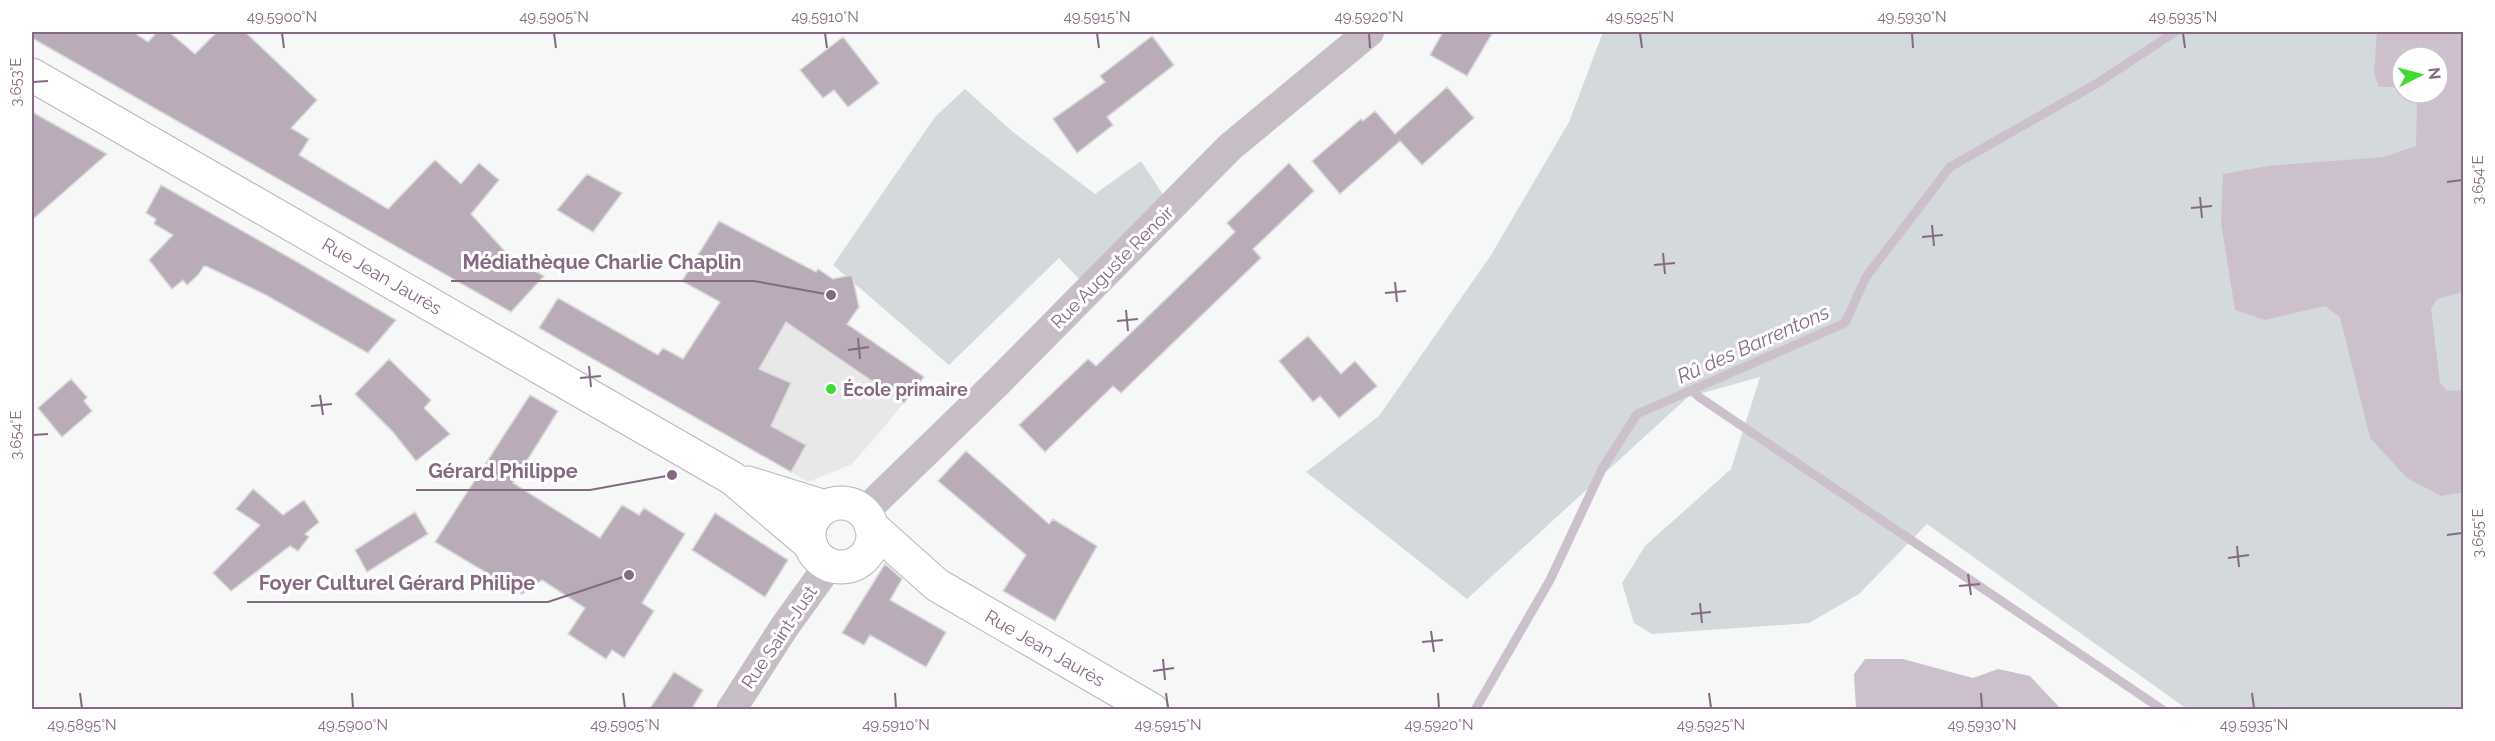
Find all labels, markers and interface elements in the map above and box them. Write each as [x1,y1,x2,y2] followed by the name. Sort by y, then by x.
[247,8,317,26] text: 49.5900°N
[519,8,589,26] text: 49.5905°N
[791,8,859,26] text: 49.5910°N
[1064,8,1130,26] text: 49.5915°N
[1334,8,1404,26] text: 49.5920°N
[1606,8,1674,26] text: 49.5925°N
[1877,8,1947,26] text: 49.5930°N
[2149,8,2217,26] text: 49.5935°N
[2390,45,2450,105] north arrow
[7,58,25,106] text: 3.653°E
[2424,66,2445,81] text: N
[2469,155,2487,205] text: 3.654°E
[1046,201,1178,333] street label: Rue Auguste Renoir
[318,233,446,319] street label: Rue Jean Jaurès
[451,243,754,281] callout: Médiathèque Charlie Chaplin
[463,250,741,274] text: Médiathèque Charlie Chaplin
[1673,299,1833,388] water label: Rû des Barrentons
[843,379,968,400] place label: École primaire
[824,382,838,396] marker: École primaire
[7,410,25,460] text: 3.654°E
[416,452,590,490] callout: Gérard Philippe
[428,459,578,483] text: Gérard Philippe
[2469,508,2487,558] text: 3.655°E
[247,564,548,602] callout: Foyer Culturel Gérard Philipe
[259,571,535,595] text: Foyer Culturel Gérard Philipe
[737,582,821,692] street label: Rue Saint-Just
[981,605,1109,691] street label: Rue Jean Jaurès
[47,716,117,734] text: 49.5895°N
[318,716,388,734] text: 49.5900°N
[590,716,660,734] text: 49.5905°N
[862,716,930,734] text: 49.5910°N
[1135,716,1201,734] text: 49.5915°N
[1404,716,1474,734] text: 49.5920°N
[1677,716,1745,734] text: 49.5925°N
[1947,716,2017,734] text: 49.5930°N
[2220,716,2288,734] text: 49.5935°N

